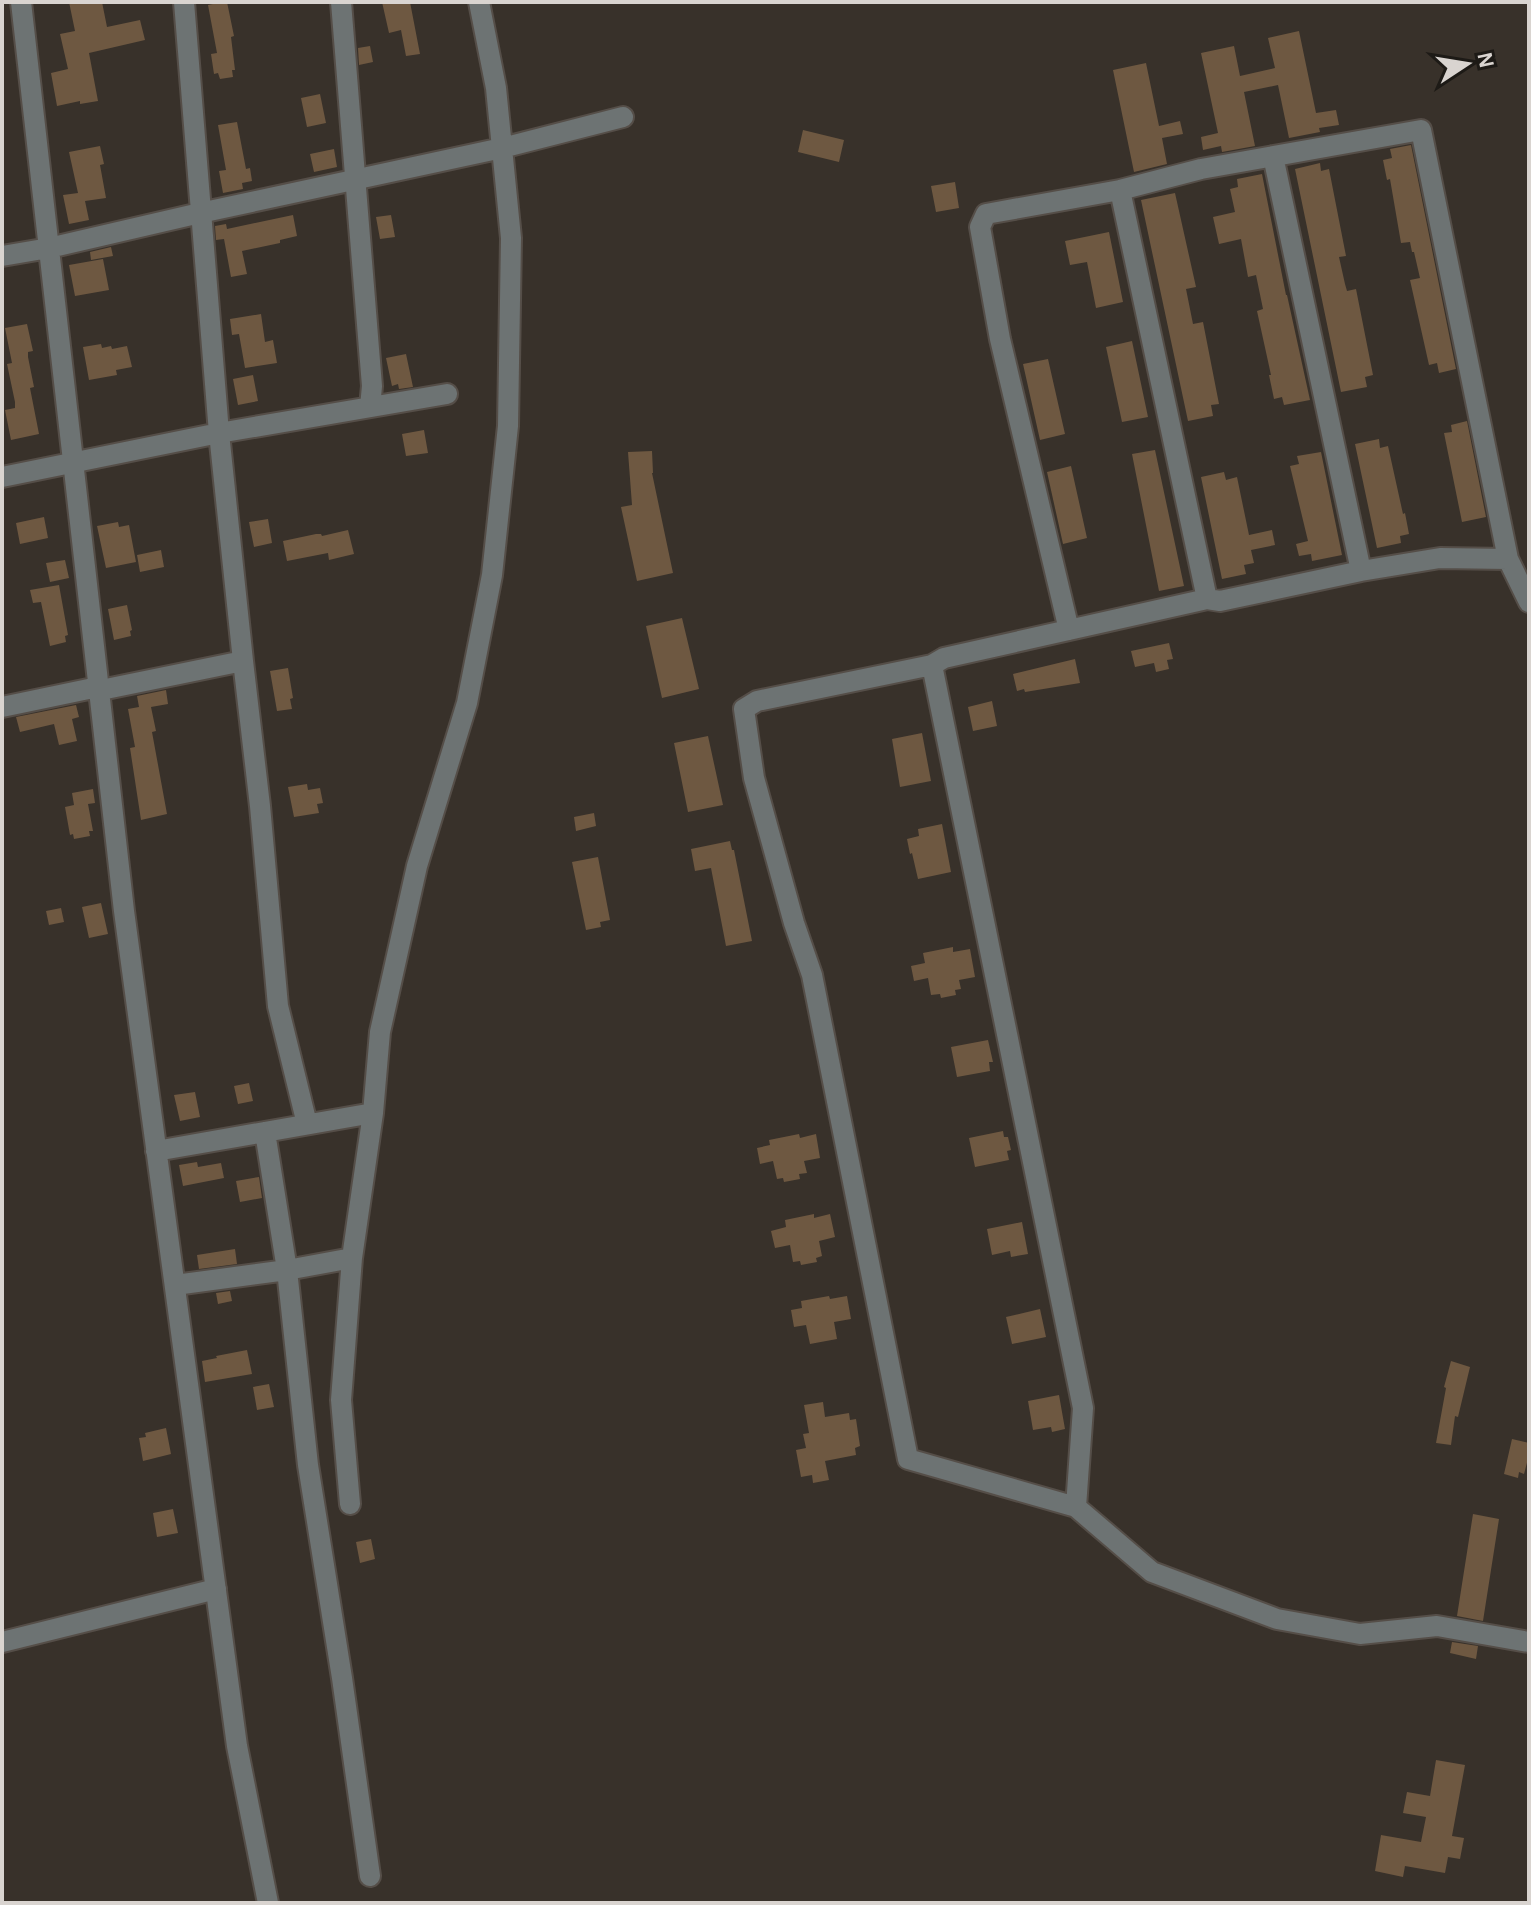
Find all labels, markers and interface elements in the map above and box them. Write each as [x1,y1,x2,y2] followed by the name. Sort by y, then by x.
[1427,24,1507,104] north arrow
[1473,50,1498,70] text: N

